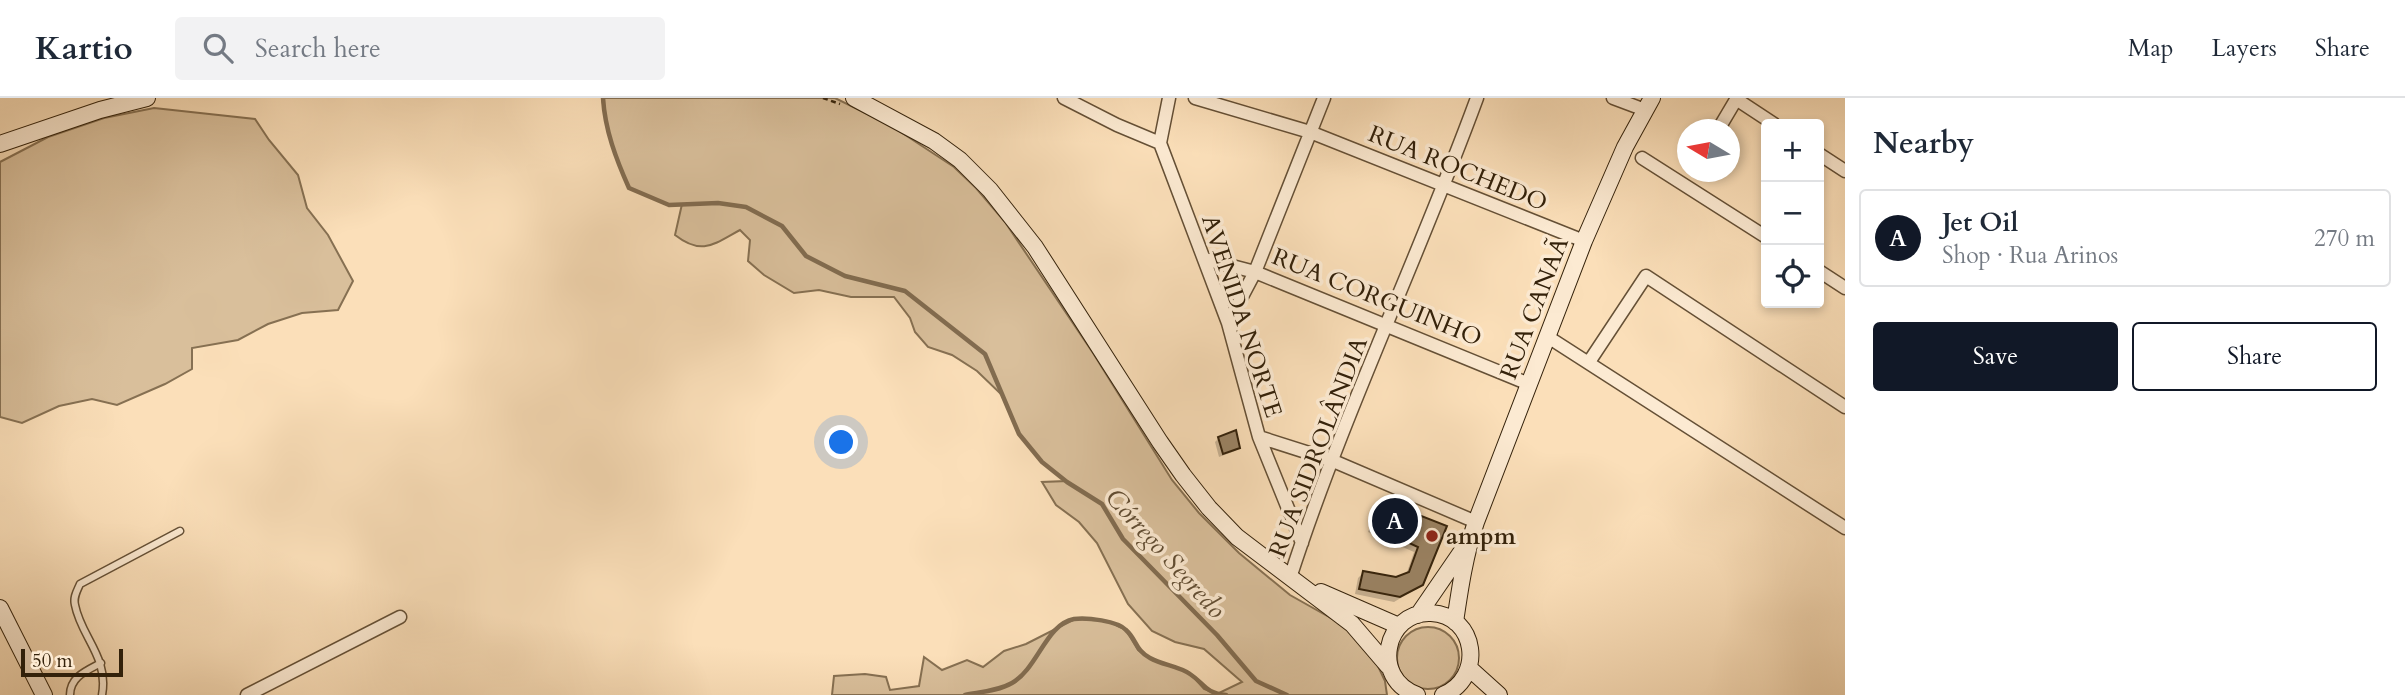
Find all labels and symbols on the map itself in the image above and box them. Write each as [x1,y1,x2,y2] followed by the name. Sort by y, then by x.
[1363,117,1552,219] street label: RUA ROCHEDO
[1677,119,1740,182] north arrow
[1193,210,1290,422] street label: AVENIDA NORTE
[1492,231,1577,384] street label: RUA CANAÃ
[1267,240,1487,355] street label: RUA CORGUINHO
[1261,331,1376,562] street label: RUA SIDROLÂNDIA
[824,425,858,459] your location
[1098,480,1234,626] water label: Córrego Segredo
[1372,495,1418,547] pin: A
[1446,520,1517,553] place label: ampm
[1424,528,1440,544] marker: ampm
[21,646,122,678] scale bar

